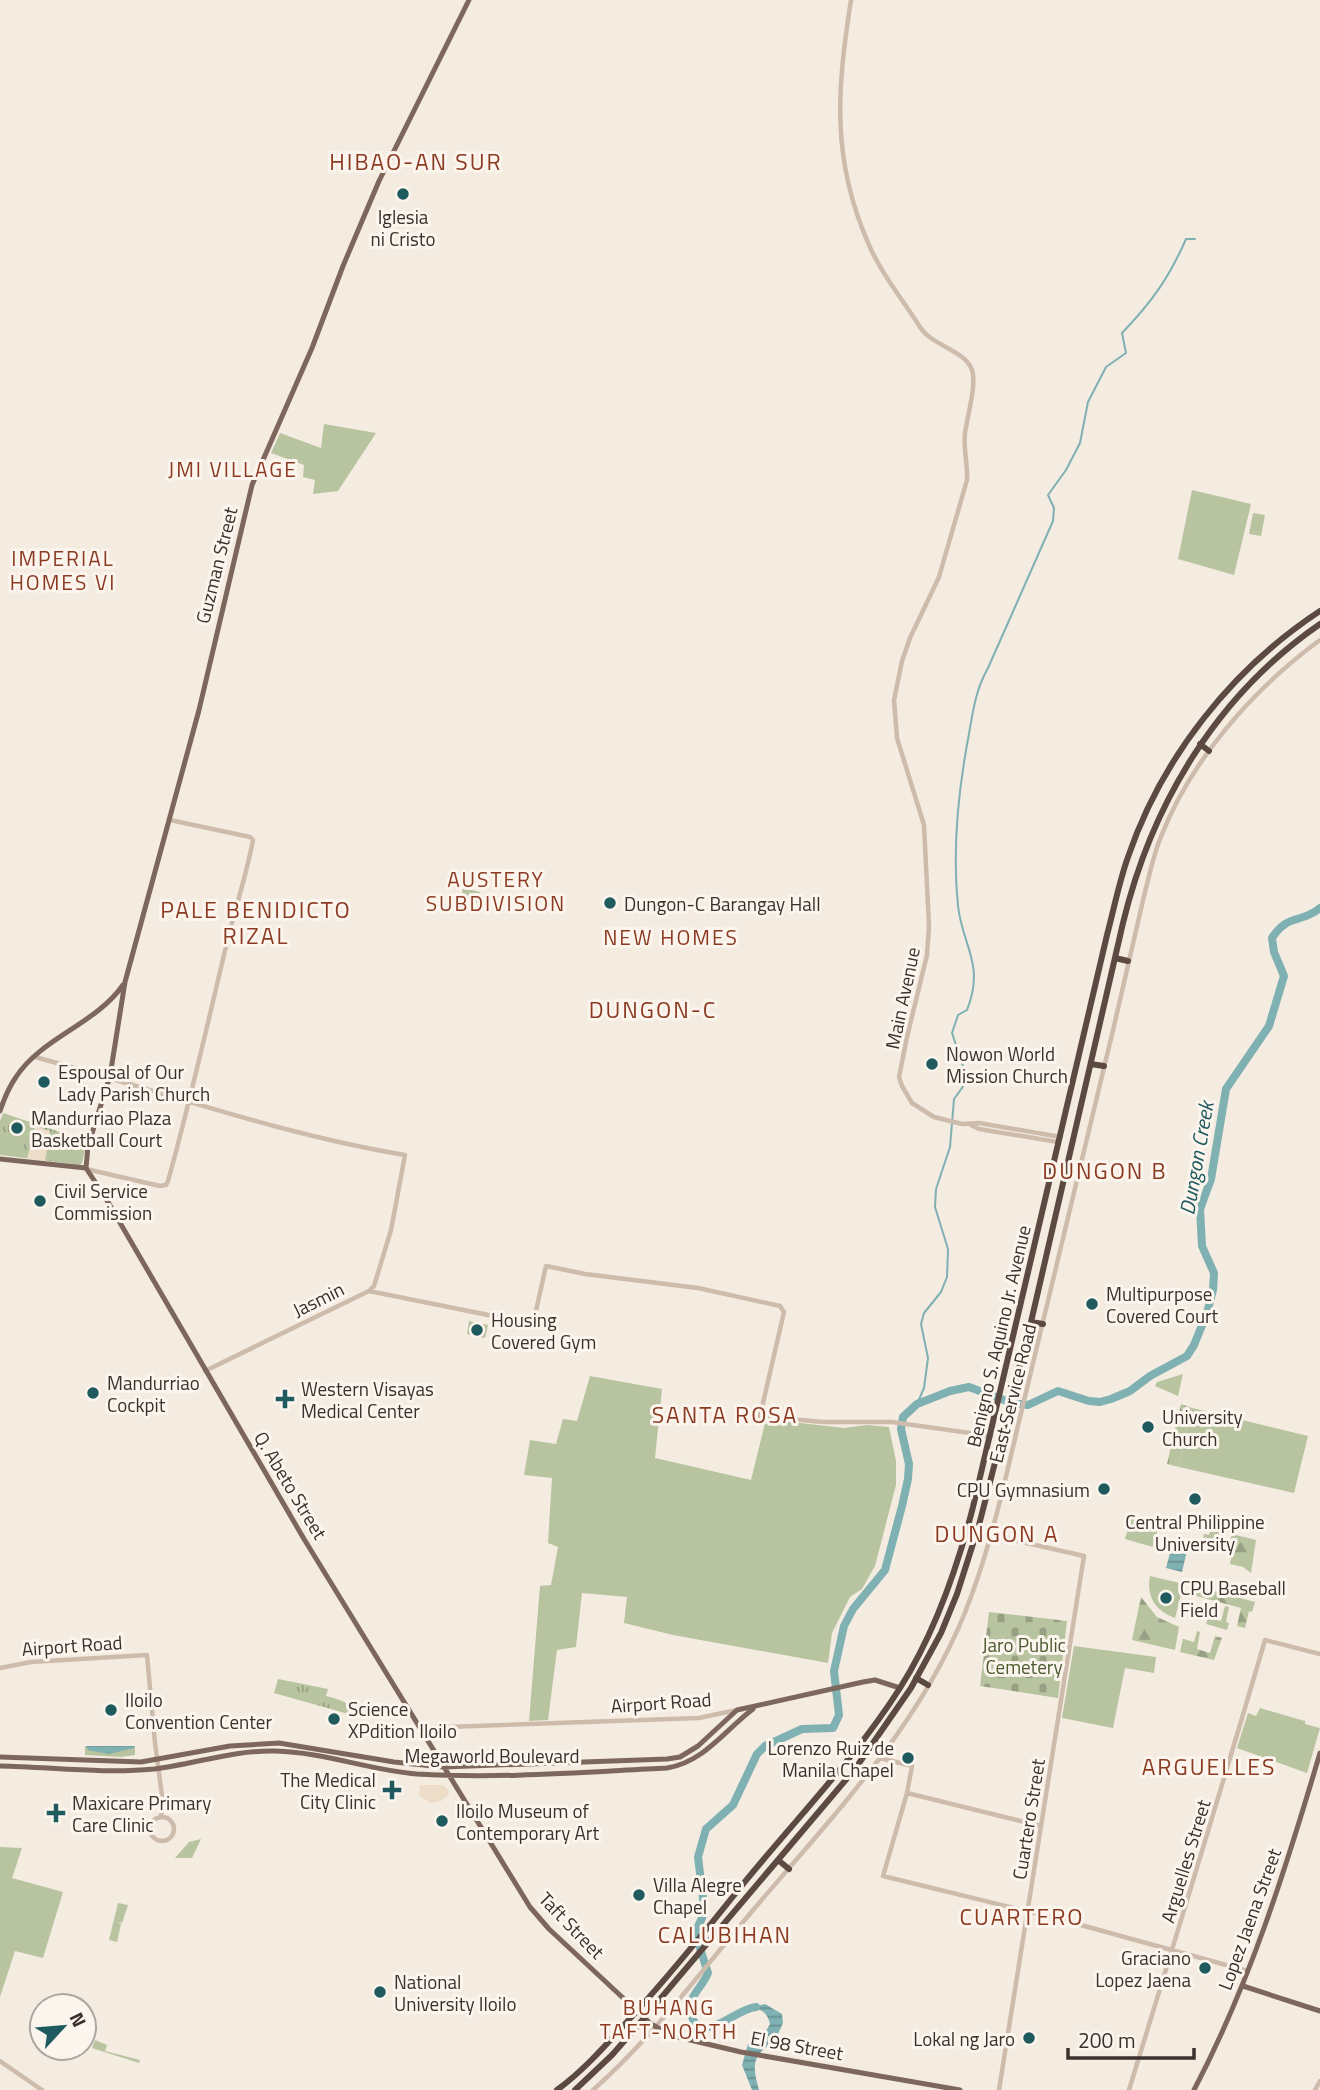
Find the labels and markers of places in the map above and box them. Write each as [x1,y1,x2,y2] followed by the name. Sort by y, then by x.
[395,186,411,202] marker: Iglesia ni Cristo
[370,202,436,253] place label: Iglesia ni Cristo
[624,889,821,918] place label: Dungon-C Barangay Hall
[602,895,618,911] marker: Dungon-C Barangay Hall
[946,1039,1068,1090] place label: Nowon World Mission Church
[924,1056,940,1072] marker: Nowon World Mission Church
[58,1057,210,1108] place label: Espousal of Our Lady Parish Church
[36,1074,52,1090] marker: Espousal of Our Lady Parish Church
[31,1103,172,1154] place label: Mandurriao Plaza Basketball Court
[9,1120,25,1136] marker: Mandurriao Plaza Basketball Court
[54,1176,152,1227] place label: Civil Service Commission
[32,1193,48,1209] marker: Civil Service Commission
[1106,1279,1219,1330] place label: Multipurpose Covered Court
[1084,1296,1100,1312] marker: Multipurpose Covered Court
[491,1305,596,1356] place label: Housing Covered Gym
[469,1322,485,1338] marker: Housing Covered Gym
[107,1368,200,1419] place label: Mandurriao Cockpit
[301,1374,434,1425] place label: Western Visayas Medical Center
[85,1385,101,1401] marker: Mandurriao Cockpit
[275,1389,295,1409] marker: Western Visayas Medical Center
[1162,1402,1243,1453] place label: University Church
[1140,1419,1156,1435] marker: University Church
[957,1475,1090,1504] place label: CPU Gymnasium
[1096,1481,1112,1497] marker: CPU Gymnasium
[1187,1491,1203,1507] marker: Central Philippine University
[1125,1507,1265,1558] place label: Central Philippine University
[1180,1573,1286,1624] place label: CPU Baseball Field
[1158,1590,1174,1606] marker: CPU Baseball Field
[125,1685,272,1736] place label: Iloilo Convention Center
[348,1694,457,1745] place label: Science XPdition Iloilo
[103,1702,119,1718] marker: Iloilo Convention Center
[326,1711,342,1727] marker: Science XPdition Iloilo
[768,1733,894,1784] place label: Lorenzo Ruiz de Manila Chapel
[900,1750,916,1766] marker: Lorenzo Ruiz de Manila Chapel
[280,1765,376,1816] place label: The Medical City Clinic
[382,1780,402,1800] marker: The Medical City Clinic
[72,1788,211,1839] place label: Maxicare Primary Care Clinic
[456,1796,599,1847] place label: Iloilo Museum of Contemporary Art
[46,1803,66,1823] marker: Maxicare Primary Care Clinic
[434,1813,450,1829] marker: Iloilo Museum of Contemporary Art
[653,1870,742,1921] place label: Villa Alegre Chapel
[631,1887,647,1903] marker: Villa Alegre Chapel
[1095,1943,1191,1994] place label: Graciano Lopez Jaena
[1197,1960,1213,1976] marker: Graciano Lopez Jaena
[394,1967,516,2018] place label: National University Iloilo
[372,1984,388,2000] marker: National University Iloilo
[913,2024,1015,2053] place label: Lokal ng Jaro
[1021,2030,1037,2046] marker: Lokal ng Jaro

